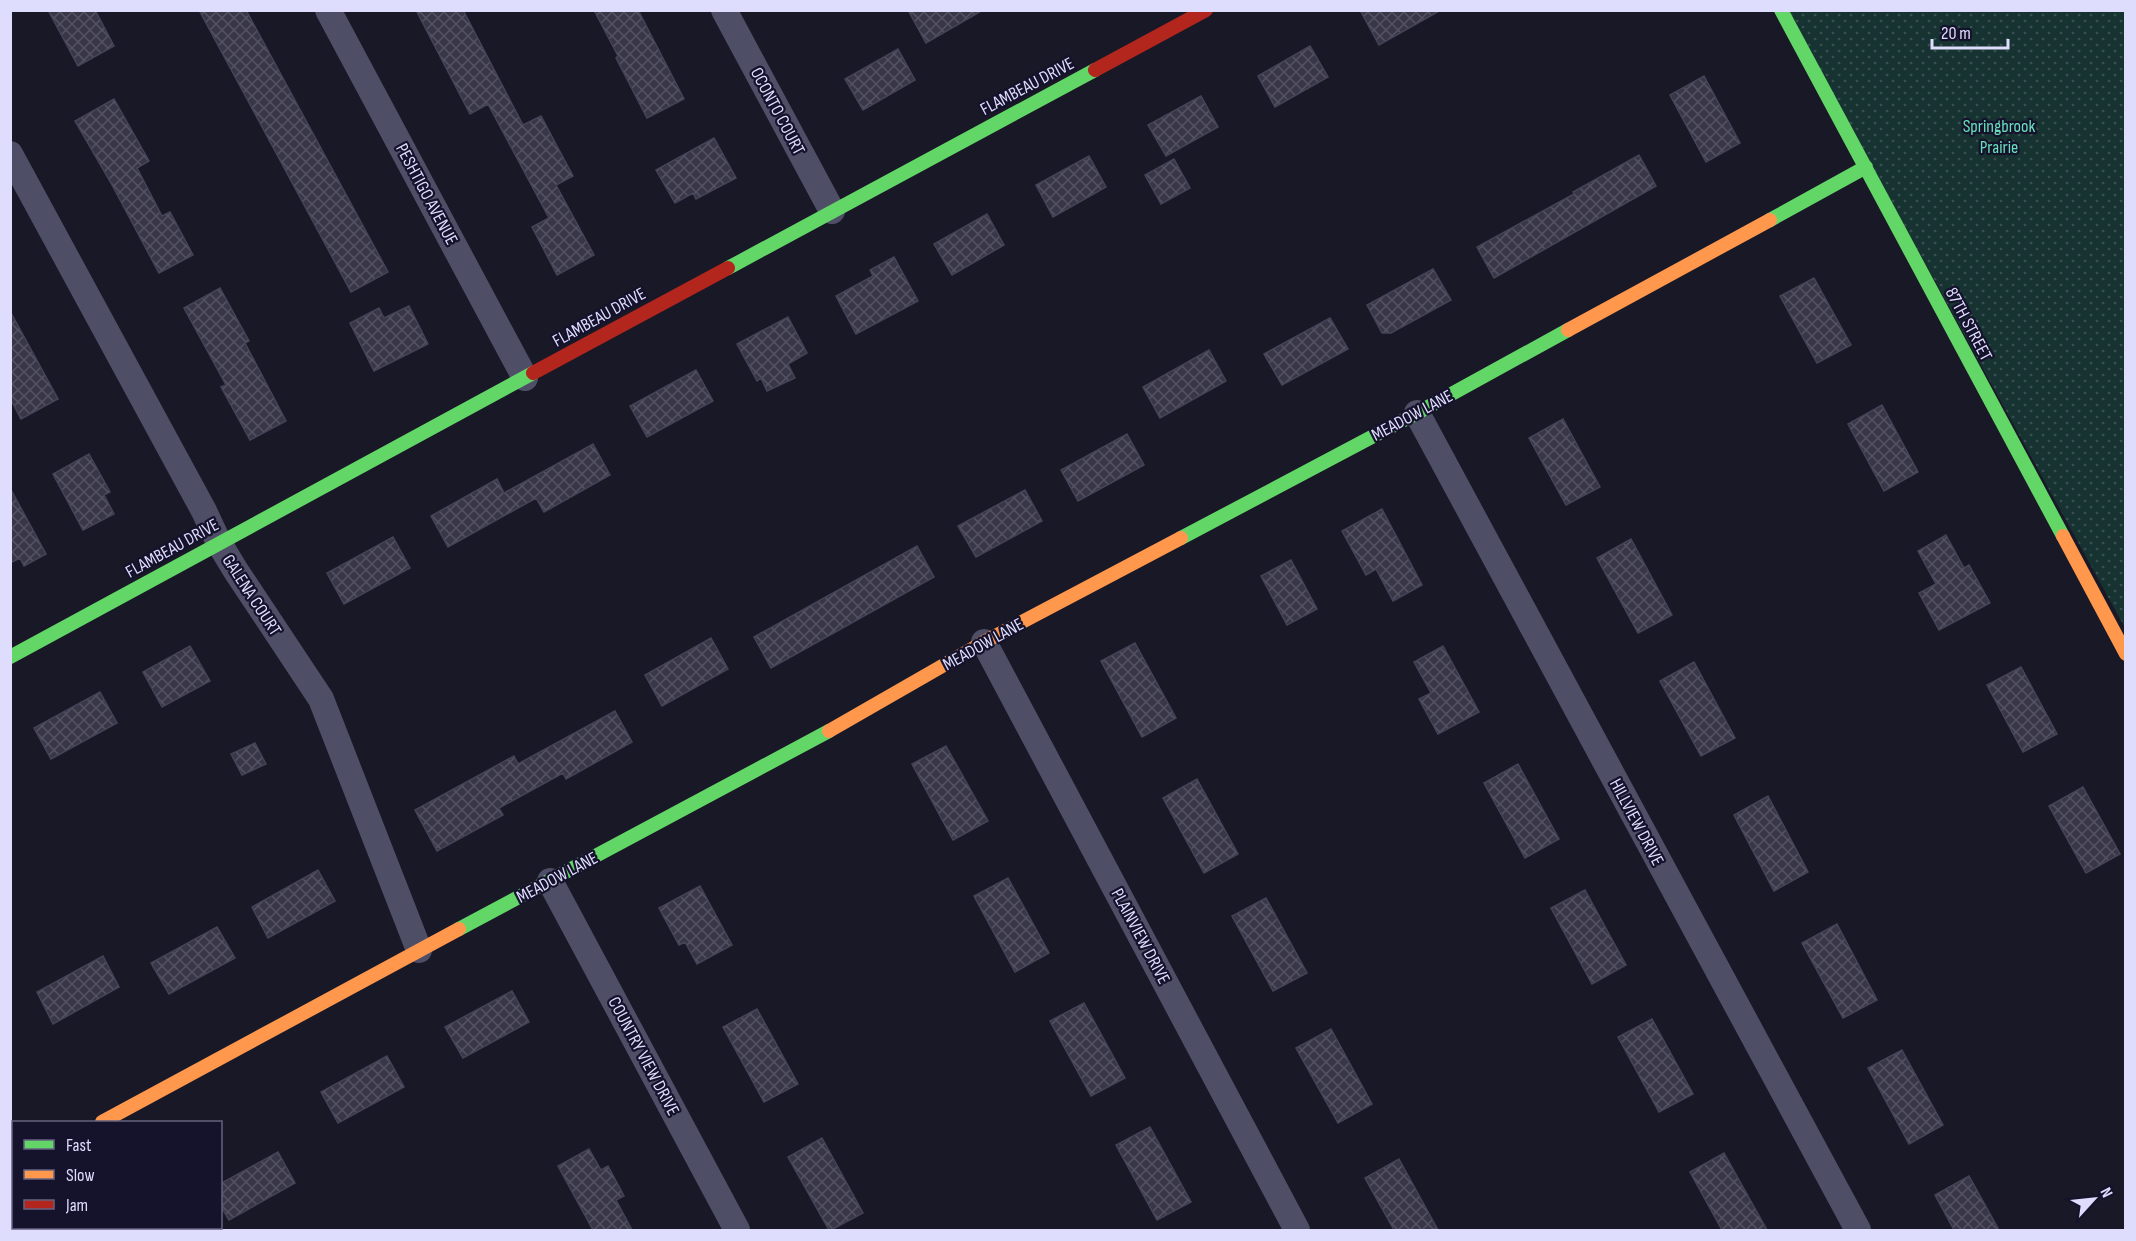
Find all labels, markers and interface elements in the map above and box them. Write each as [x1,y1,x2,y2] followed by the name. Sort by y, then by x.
[1932,12,2008,50] scale bar
[1941,23,1971,44] text: 20 m
[977,53,1078,120] street label: FLAMBEAU DRIVE
[746,64,809,159] street label: OCONTO COURT
[1963,116,2035,158] park label: Springbrook Prairie
[391,140,462,249] street label: PESHTIGO AVENUE
[549,283,650,352] street label: FLAMBEAU DRIVE
[1940,284,1997,365] street label: 87TH STREET
[1368,385,1456,446] street label: MEADOW LANE
[122,514,223,583] street label: FLAMBEAU DRIVE
[218,551,286,640] street label: GALENA COURT
[939,614,1027,675] street label: MEADOW LANE
[1605,775,1668,869] street label: HILLVIEW DRIVE
[513,847,601,908] street label: MEADOW LANE
[1107,885,1174,988] street label: PLAINVIEW DRIVE
[603,993,684,1119] street label: COUNTRY VIEW DRIVE
[12,1121,222,1229] legend
[66,1135,92,1156] text: Fast
[66,1165,95,1186] text: Slow
[2064,1169,2124,1229] north arrow
[2096,1185,2116,1201] text: N
[65,1195,88,1216] text: Jam

